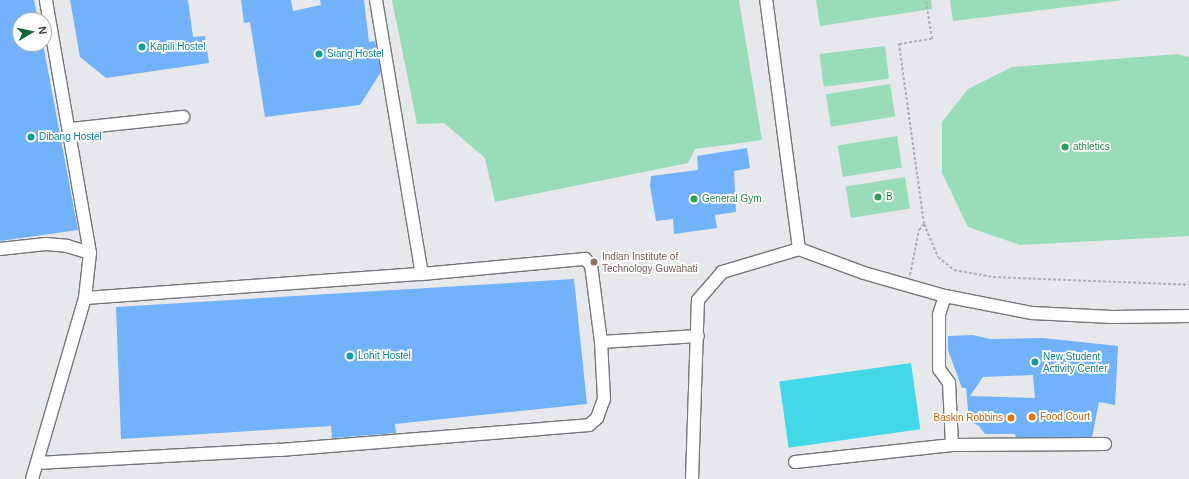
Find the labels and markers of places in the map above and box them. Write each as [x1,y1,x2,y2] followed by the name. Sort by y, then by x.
[150,41,206,53] place label: Kapili Hostel
[137,42,147,52] marker: Kapili Hostel
[327,48,384,60] place label: Siang Hostel
[314,49,324,59] marker: Siang Hostel
[39,131,102,143] place label: Dibang Hostel
[26,132,36,142] marker: Dibang Hostel
[1073,141,1110,153] place label: athletics
[1060,142,1070,152] marker: athletics
[886,191,893,203] place label: B
[873,192,883,202] marker: B
[702,193,761,205] place label: General Gym
[689,194,699,204] marker: General Gym
[602,250,698,274] place label: Indian Institute of Technology Guwahati
[589,257,599,267] marker: Indian Institute of Technology Guwahati
[358,350,411,362] place label: Lohit Hostel
[1043,350,1107,374] place label: New Student Activity Center
[345,351,355,361] marker: Lohit Hostel
[1030,357,1040,367] marker: New Student Activity Center
[1040,411,1090,423] place label: Food Court
[934,412,1003,424] place label: Baskin Robbins
[1027,412,1037,422] marker: Food Court
[1006,413,1016,423] marker: Baskin Robbins

